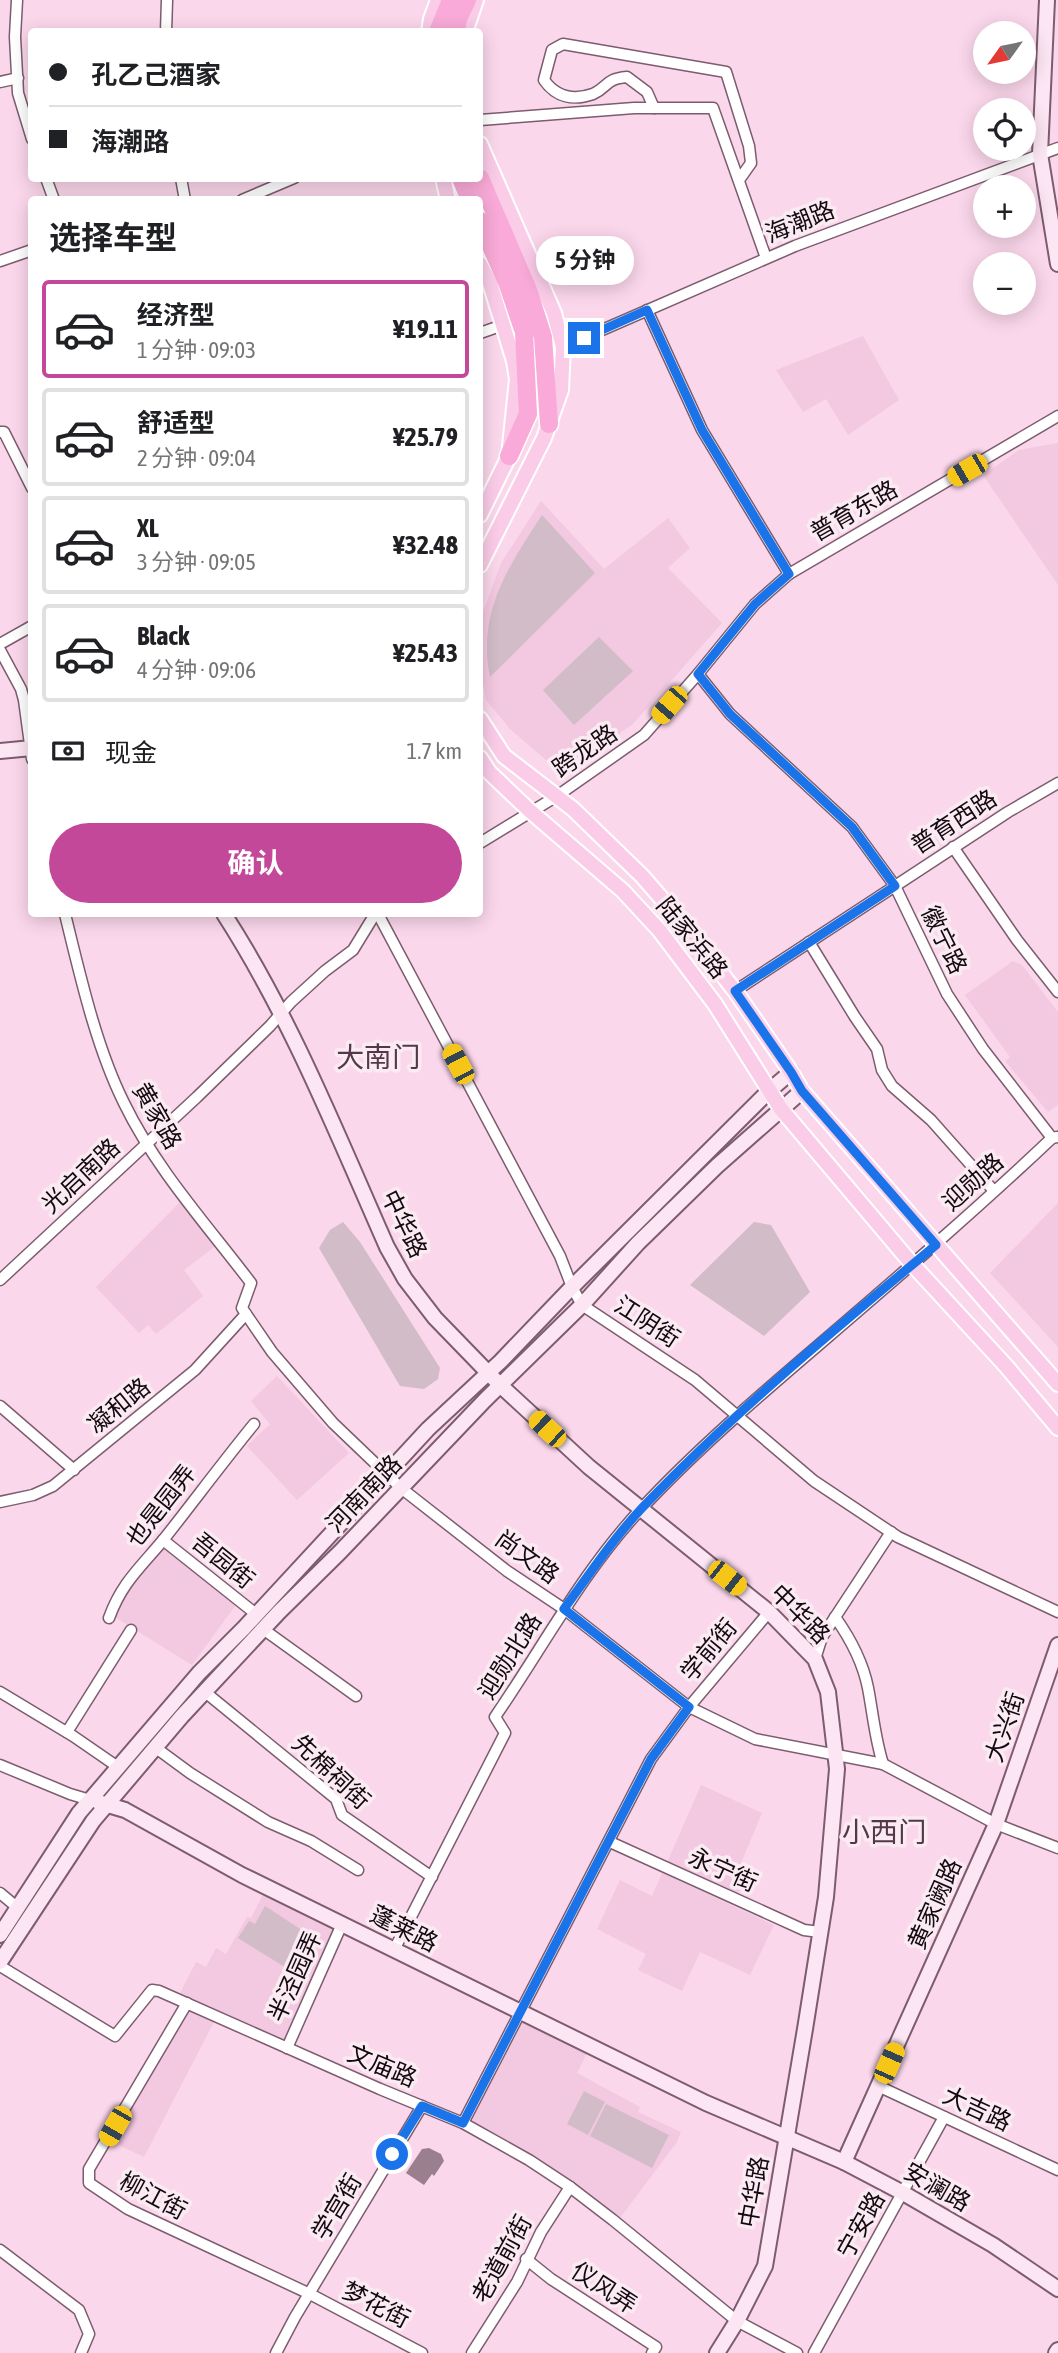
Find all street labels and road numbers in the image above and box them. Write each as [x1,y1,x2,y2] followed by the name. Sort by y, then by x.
[761,196,838,248] street label: 海潮路
[805,475,902,546] street label: 普育东路
[547,719,622,782] street label: 跨龙路
[906,784,1001,859] street label: 普育西路
[652,892,733,983] street label: 陆家浜路
[917,902,972,978] street label: 徽宁路
[128,1078,187,1154] street label: 黄家路
[36,1133,125,1218] street label: 光启南路
[937,1148,1008,1216] street label: 迎勋路
[377,1186,432,1262] street label: 中华路
[610,1291,685,1353] street label: 江阴街
[82,1372,155,1439] street label: 凝和路
[321,1450,407,1538] street label: 河南南路
[120,1460,201,1552] street label: 也是园弄
[490,1525,564,1589] street label: 尚文路
[187,1527,260,1594] street label: 吾园街
[765,1579,835,1649] street label: 中华路
[473,1608,546,1704] street label: 迎勋北路
[675,1613,742,1686] street label: 学前街
[980,1688,1029,1765] street label: 大兴街
[287,1729,376,1814] street label: 先棉祠街
[685,1843,762,1897] street label: 永宁街
[903,1854,966,1953] street label: 黄家阙路
[366,1900,442,1957] street label: 蓬莱路
[263,1927,326,2026] street label: 半泾园弄
[344,2039,421,2092] street label: 文庙路
[939,2081,1016,2136] street label: 大吉路
[734,2154,773,2230] street label: 中华路
[899,2157,975,2216] street label: 安澜路
[115,2167,191,2224] street label: 柳江街
[306,2169,367,2245] street label: 学宫街
[831,2187,890,2263] street label: 宁安路
[466,2210,537,2307] street label: 老道前街
[567,2257,642,2319] street label: 仪风弄
[338,2276,414,2333] street label: 梦花街

